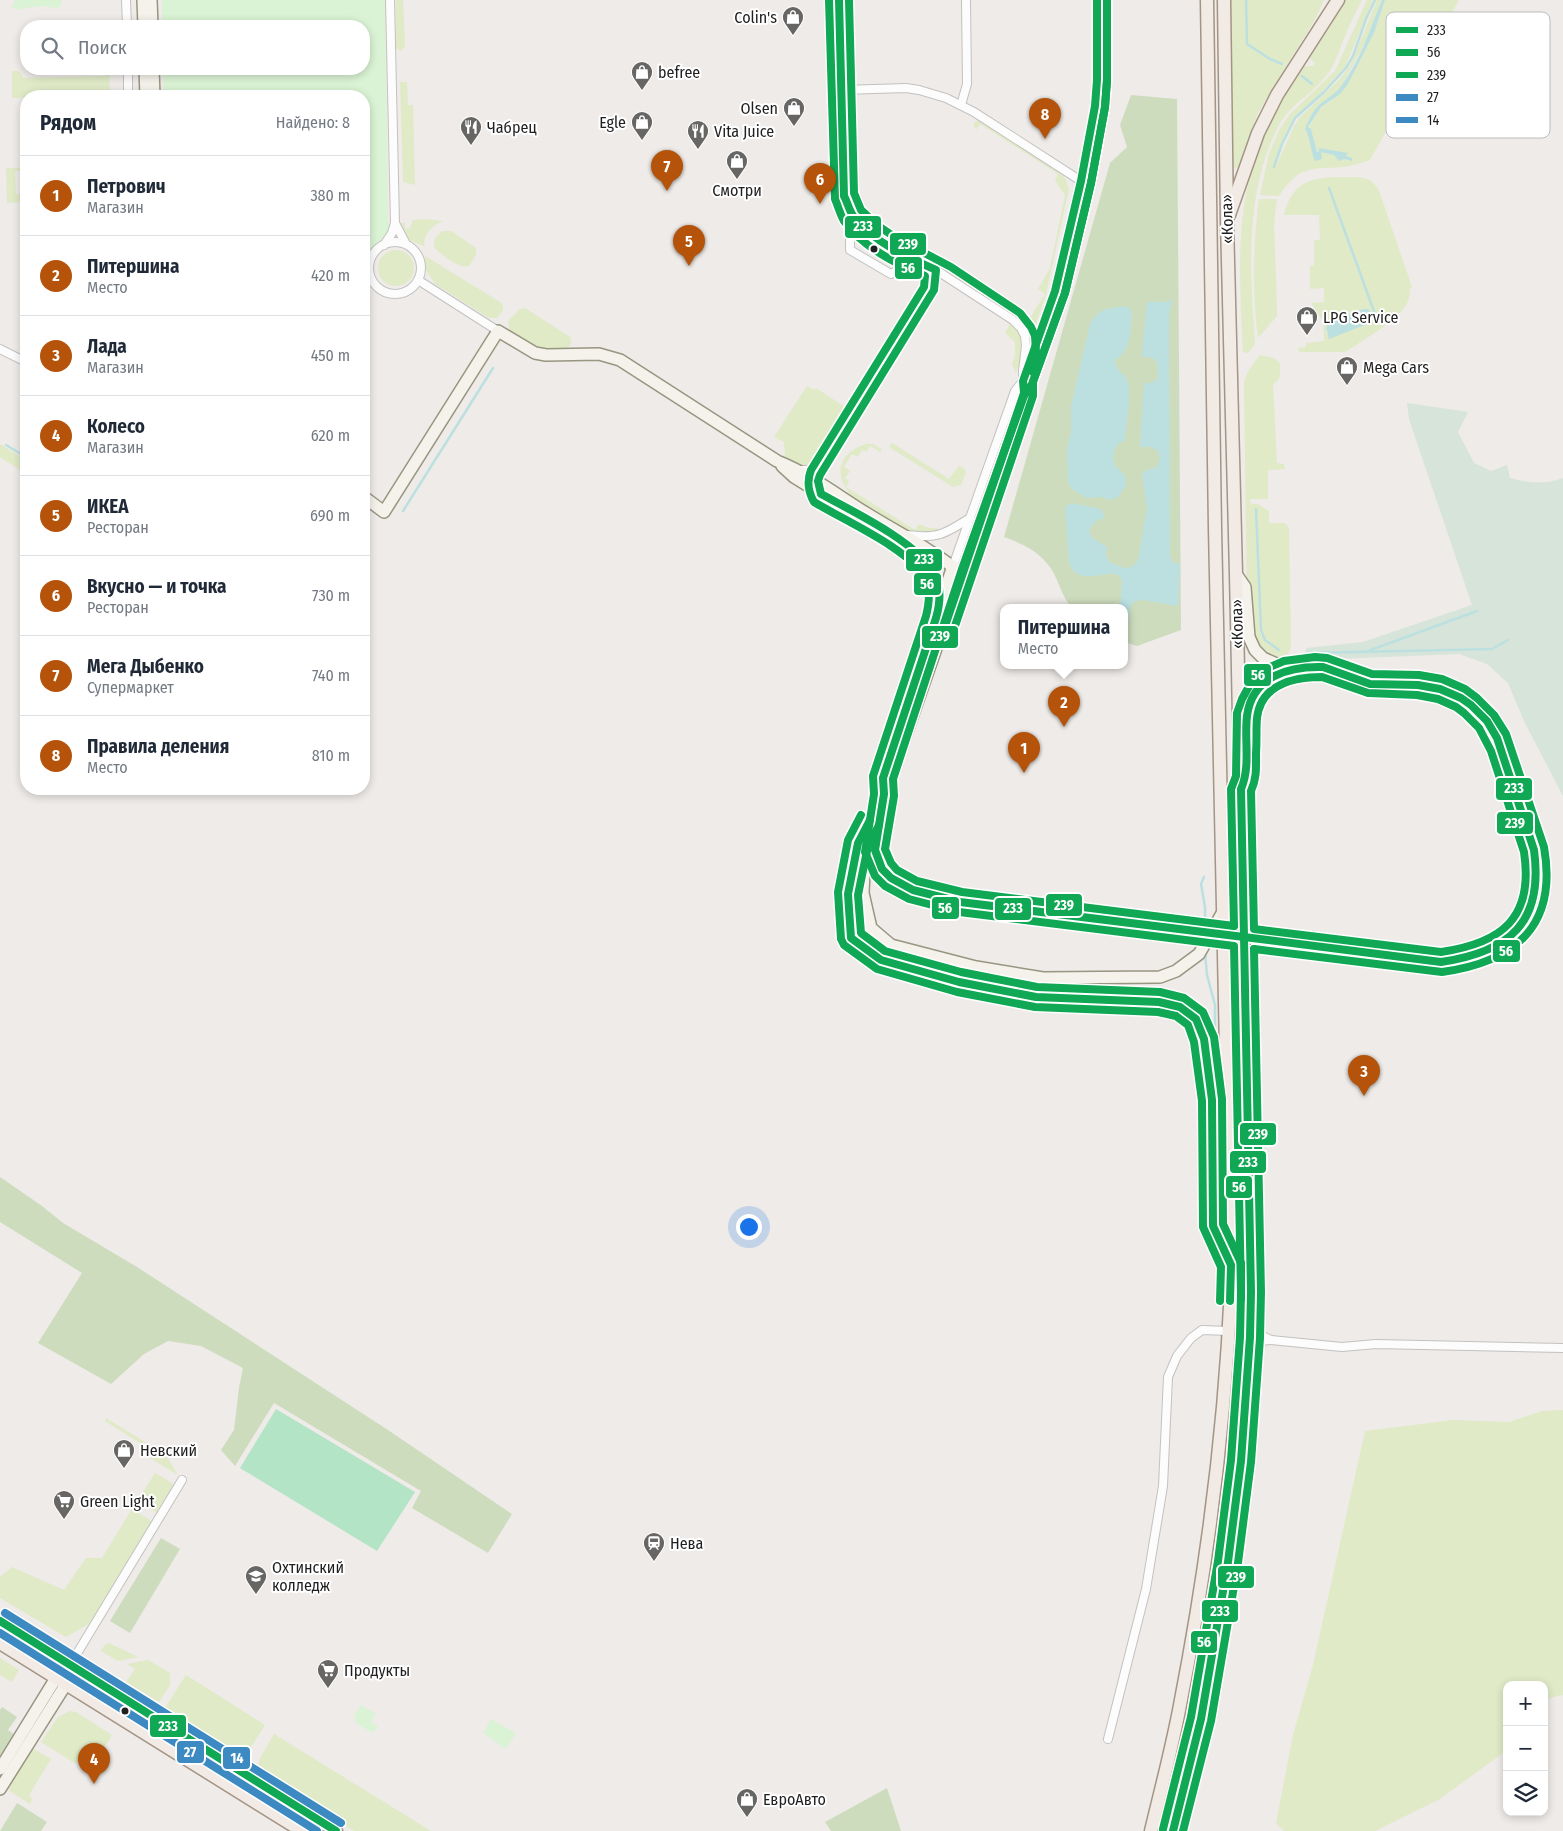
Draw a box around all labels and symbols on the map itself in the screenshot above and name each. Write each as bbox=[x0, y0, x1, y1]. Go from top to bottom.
shop icon: Colin's bbox=[781, 5, 805, 36]
place label: Colin's bbox=[734, 8, 777, 27]
legend bbox=[1386, 12, 1550, 138]
text: 233 bbox=[1427, 22, 1446, 39]
text: 56 bbox=[1427, 44, 1440, 61]
shop icon: befree bbox=[630, 60, 654, 91]
place label: befree bbox=[658, 63, 700, 82]
text: 239 bbox=[1427, 67, 1446, 84]
text: 27 bbox=[1427, 89, 1439, 106]
shop icon: Olsen bbox=[782, 96, 806, 127]
pin: 8 bbox=[1029, 98, 1061, 139]
place label: Olsen bbox=[741, 99, 778, 118]
shop icon: Egle bbox=[630, 110, 654, 141]
text: 14 bbox=[1427, 112, 1439, 129]
place label: Egle bbox=[599, 113, 626, 132]
restaurant icon: Чабрец bbox=[459, 115, 483, 146]
place label: Чабрец bbox=[487, 118, 537, 137]
restaurant icon: Vita Juice bbox=[686, 119, 710, 150]
place label: Vita Juice bbox=[714, 122, 774, 141]
shop icon: Смотри bbox=[725, 149, 749, 180]
pin: 7 bbox=[651, 150, 683, 191]
pin: 6 bbox=[804, 163, 836, 204]
place label: Смотри bbox=[712, 181, 762, 200]
street label: «Кола» bbox=[1217, 194, 1237, 244]
line badge: 233 bbox=[844, 215, 882, 239]
text: 233 bbox=[852, 218, 873, 235]
pin: 5 bbox=[673, 225, 705, 266]
line badge: 239 bbox=[889, 232, 927, 256]
text: 239 bbox=[897, 236, 918, 253]
unlabelled marker bbox=[869, 244, 879, 254]
line badge: 56 bbox=[894, 256, 923, 280]
text: 56 bbox=[901, 260, 915, 277]
shop icon: LPG Service bbox=[1295, 305, 1319, 336]
place label: LPG Service bbox=[1323, 308, 1399, 327]
shop icon: Mega Cars bbox=[1335, 355, 1359, 386]
place label: Mega Cars bbox=[1363, 358, 1429, 377]
line badge: 233 bbox=[905, 548, 943, 572]
text: 233 bbox=[913, 551, 934, 568]
line badge: 56 bbox=[913, 572, 942, 596]
text: 56 bbox=[920, 576, 934, 593]
street label: «Кола» bbox=[1227, 599, 1247, 649]
line badge: 239 bbox=[921, 625, 959, 649]
text: 239 bbox=[929, 628, 950, 645]
line badge: 56 bbox=[1243, 663, 1272, 687]
text: 56 bbox=[1251, 667, 1265, 684]
pin: 2 bbox=[1048, 686, 1080, 727]
pin: 1 bbox=[1008, 732, 1040, 773]
line badge: 233 bbox=[1495, 777, 1533, 801]
text: 233 bbox=[1503, 780, 1524, 797]
line badge: 239 bbox=[1496, 811, 1534, 835]
text: 239 bbox=[1504, 815, 1525, 832]
line badge: 239 bbox=[1045, 893, 1083, 917]
line badge: 56 bbox=[931, 896, 960, 920]
line badge: 233 bbox=[994, 897, 1032, 921]
text: 239 bbox=[1053, 897, 1074, 914]
text: 56 bbox=[938, 900, 952, 917]
text: 233 bbox=[1002, 900, 1023, 917]
line badge: 56 bbox=[1492, 939, 1521, 963]
text: 56 bbox=[1499, 943, 1513, 960]
pin: 3 bbox=[1348, 1055, 1380, 1096]
line badge: 239 bbox=[1239, 1122, 1277, 1146]
text: 239 bbox=[1247, 1126, 1268, 1143]
line badge: 233 bbox=[1229, 1150, 1267, 1174]
text: 233 bbox=[1237, 1154, 1258, 1171]
line badge: 56 bbox=[1225, 1175, 1253, 1199]
text: 56 bbox=[1232, 1179, 1246, 1196]
your location bbox=[736, 1214, 762, 1240]
shop icon: Невский bbox=[112, 1438, 136, 1469]
place label: Невский bbox=[140, 1441, 197, 1460]
supermarket icon: Green Light bbox=[52, 1489, 76, 1520]
place label: Green Light bbox=[80, 1492, 155, 1511]
station icon: Нева bbox=[642, 1531, 666, 1562]
place label: Нева bbox=[670, 1534, 703, 1553]
place label: Охтинский колледж bbox=[272, 1558, 344, 1595]
school or university icon: Охтинский колледж bbox=[244, 1564, 268, 1595]
line badge: 239 bbox=[1217, 1565, 1255, 1589]
text: 239 bbox=[1225, 1569, 1246, 1586]
line badge: 233 bbox=[1201, 1599, 1239, 1623]
text: 233 bbox=[1209, 1603, 1230, 1620]
line badge: 56 bbox=[1190, 1630, 1218, 1654]
text: 56 bbox=[1197, 1634, 1211, 1651]
supermarket icon: Продукты bbox=[316, 1658, 340, 1689]
place label: Продукты bbox=[344, 1661, 410, 1680]
unlabelled marker bbox=[120, 1706, 130, 1716]
line badge: 233 bbox=[149, 1714, 187, 1738]
text: 233 bbox=[157, 1718, 178, 1735]
line badge: 27 bbox=[176, 1740, 205, 1764]
pin: 4 bbox=[78, 1743, 110, 1784]
text: 27 bbox=[183, 1744, 196, 1761]
line badge: 14 bbox=[222, 1746, 251, 1770]
text: 14 bbox=[230, 1750, 244, 1767]
shop icon: ЕвроАвто bbox=[735, 1787, 759, 1818]
place label: ЕвроАвто bbox=[763, 1790, 826, 1809]

